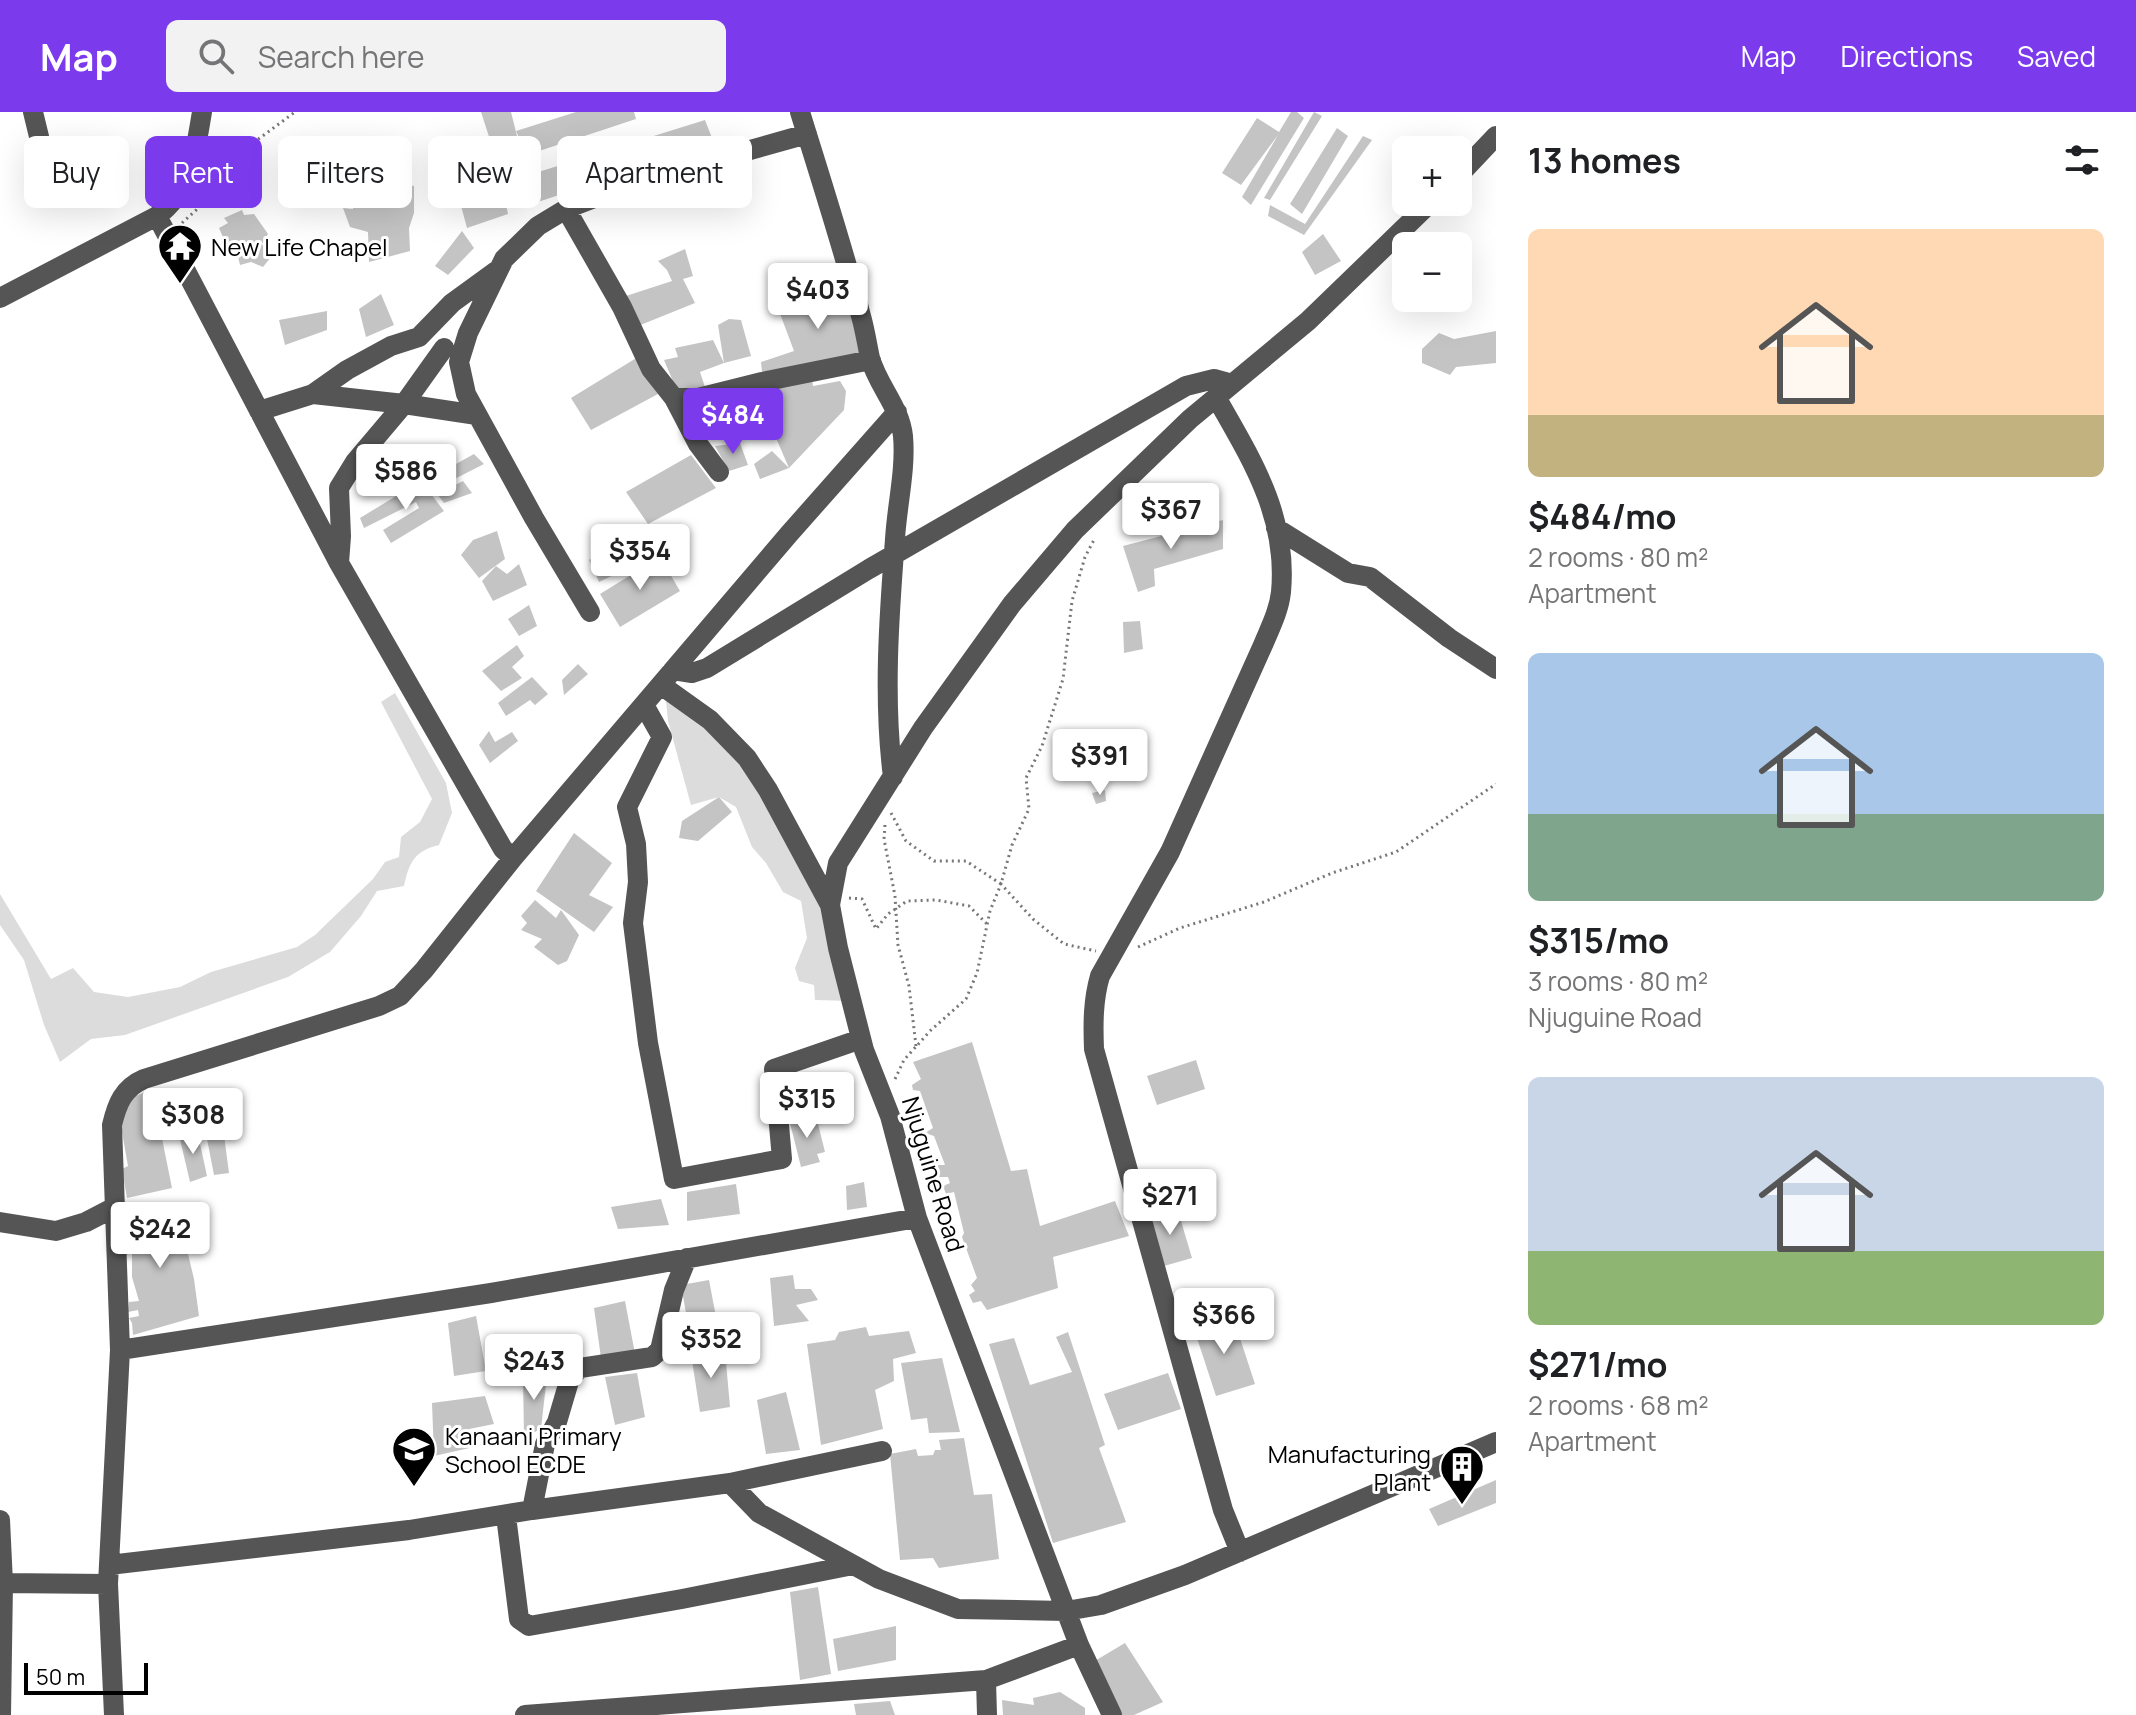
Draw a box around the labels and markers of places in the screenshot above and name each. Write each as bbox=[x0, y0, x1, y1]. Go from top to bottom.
temple icon: New Life Chapel bbox=[156, 222, 204, 285]
place label: New Life Chapel bbox=[211, 230, 388, 263]
pin: $403 bbox=[771, 263, 865, 331]
pin: $484 bbox=[686, 388, 780, 456]
pin: $586 bbox=[359, 444, 453, 512]
pin: $367 bbox=[1124, 483, 1218, 551]
pin: $354 bbox=[593, 524, 687, 592]
pin: $391 bbox=[1053, 729, 1147, 797]
pin: $315 bbox=[760, 1072, 854, 1140]
pin: $308 bbox=[146, 1088, 240, 1156]
pin: $271 bbox=[1123, 1169, 1217, 1237]
pin: $242 bbox=[113, 1202, 207, 1270]
pin: $366 bbox=[1177, 1288, 1271, 1356]
pin: $352 bbox=[664, 1312, 758, 1380]
pin: $243 bbox=[487, 1334, 581, 1402]
place label: Kanaani Primary School ECDE bbox=[445, 1419, 622, 1480]
school or university icon: Kanaani Primary School ECDE bbox=[390, 1425, 438, 1488]
place label: Manufacturing Plant bbox=[1268, 1437, 1431, 1498]
building icon: Manufacturing Plant bbox=[1438, 1443, 1486, 1506]

